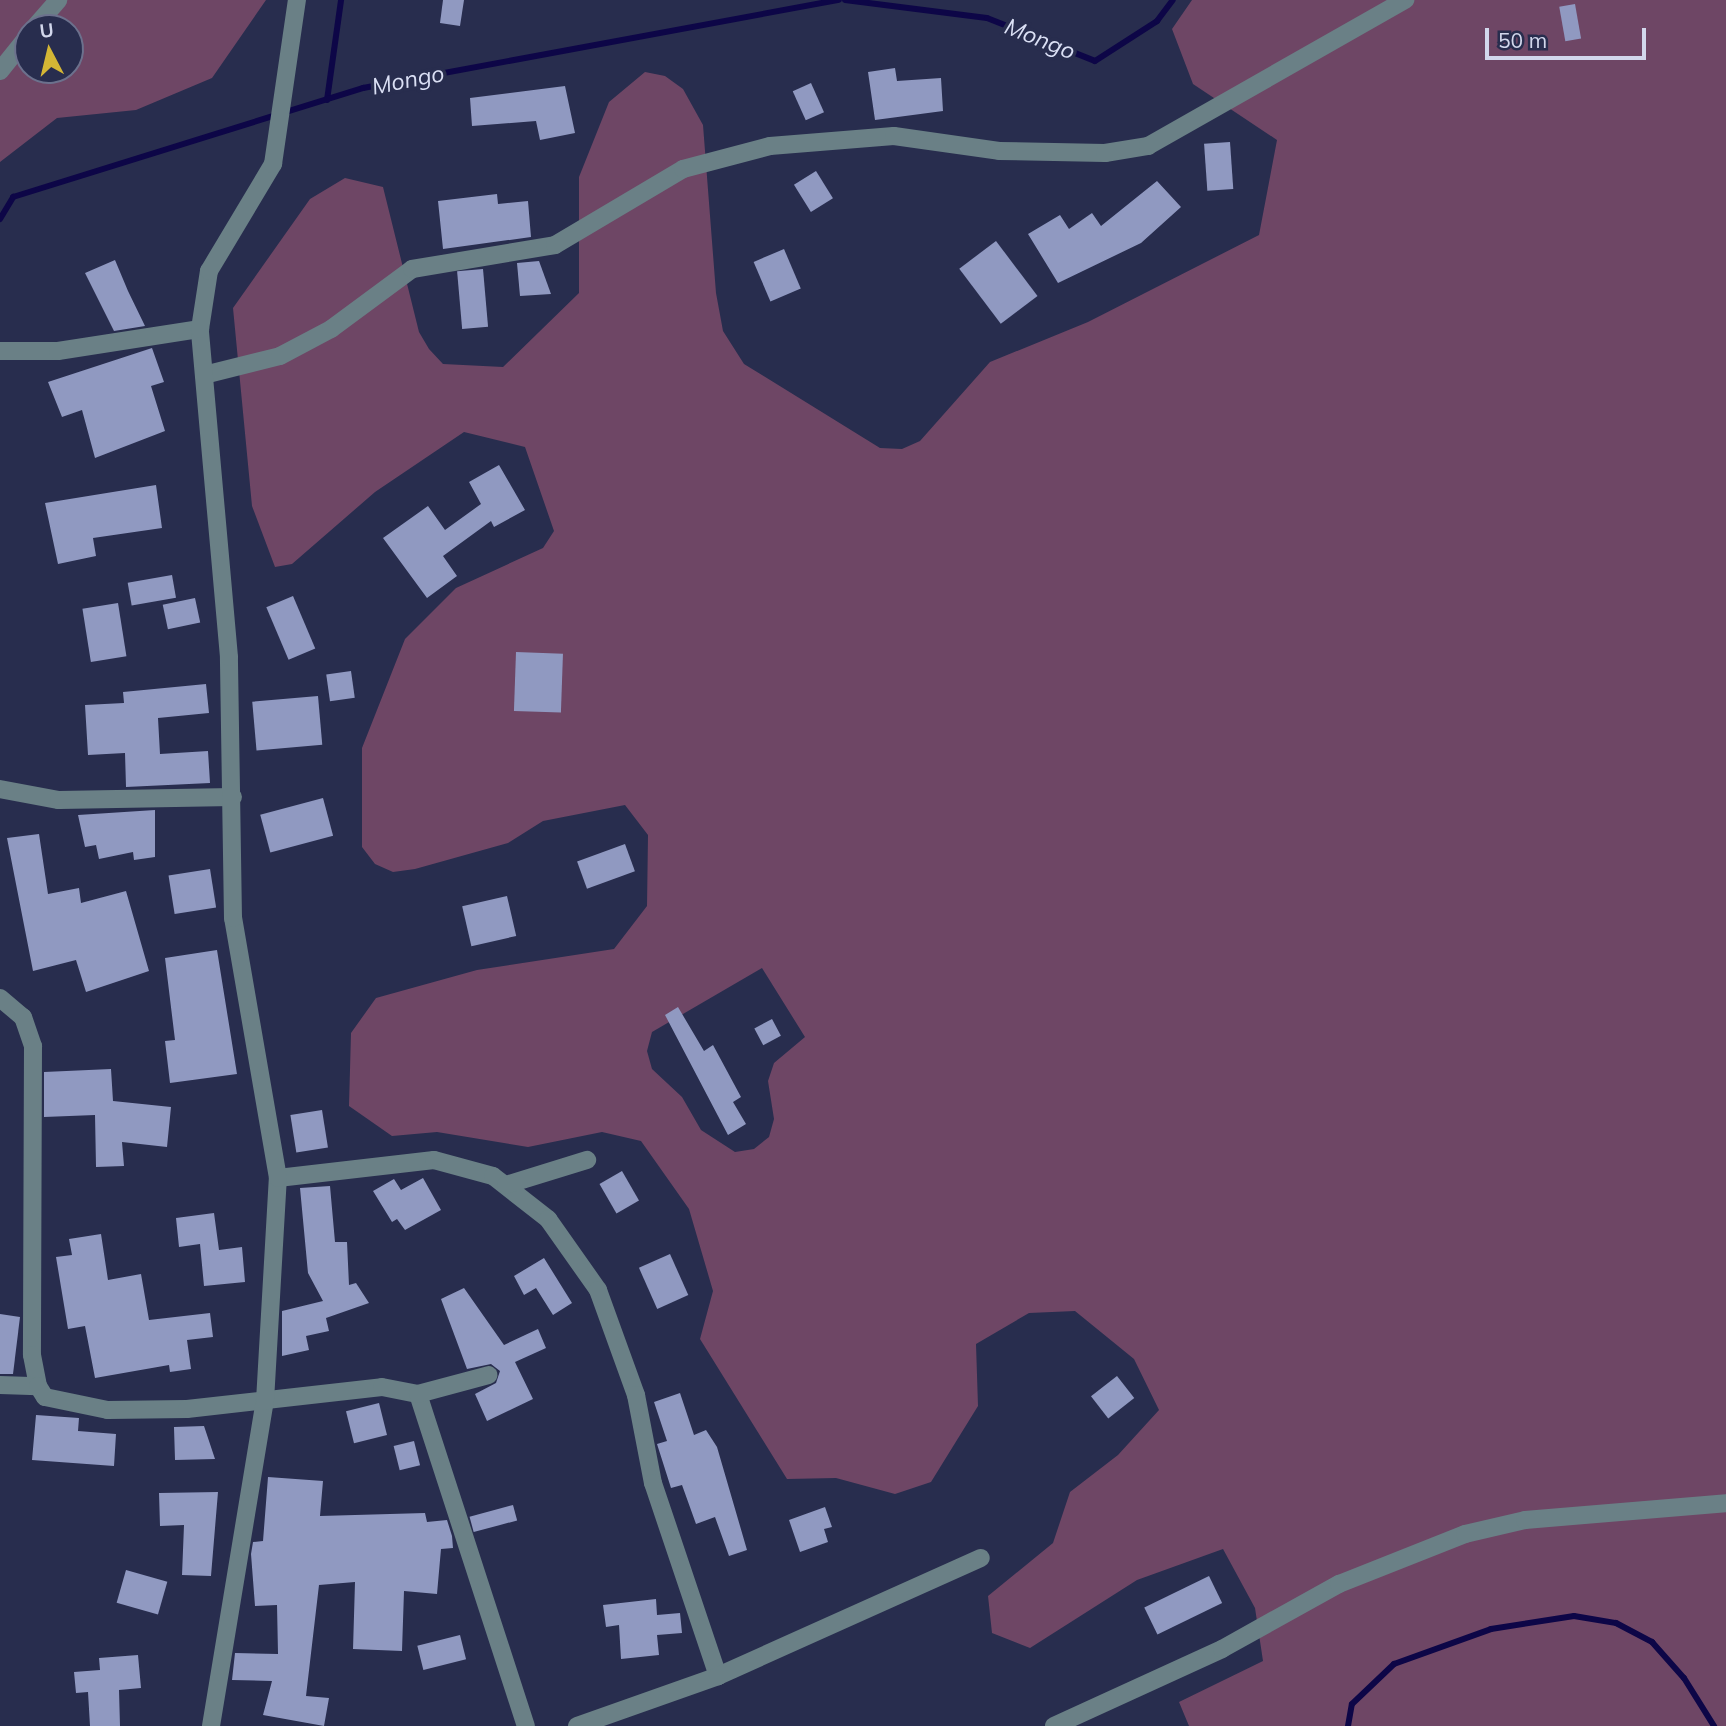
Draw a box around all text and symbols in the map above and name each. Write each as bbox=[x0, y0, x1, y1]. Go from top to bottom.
water label: Mongo bbox=[1001, 12, 1079, 66]
north arrow bbox=[14, 14, 84, 84]
scale bar bbox=[1488, 14, 1649, 58]
text: U bbox=[38, 17, 55, 43]
text: 50 m bbox=[1498, 27, 1547, 53]
water label: Mongo bbox=[369, 59, 447, 101]

